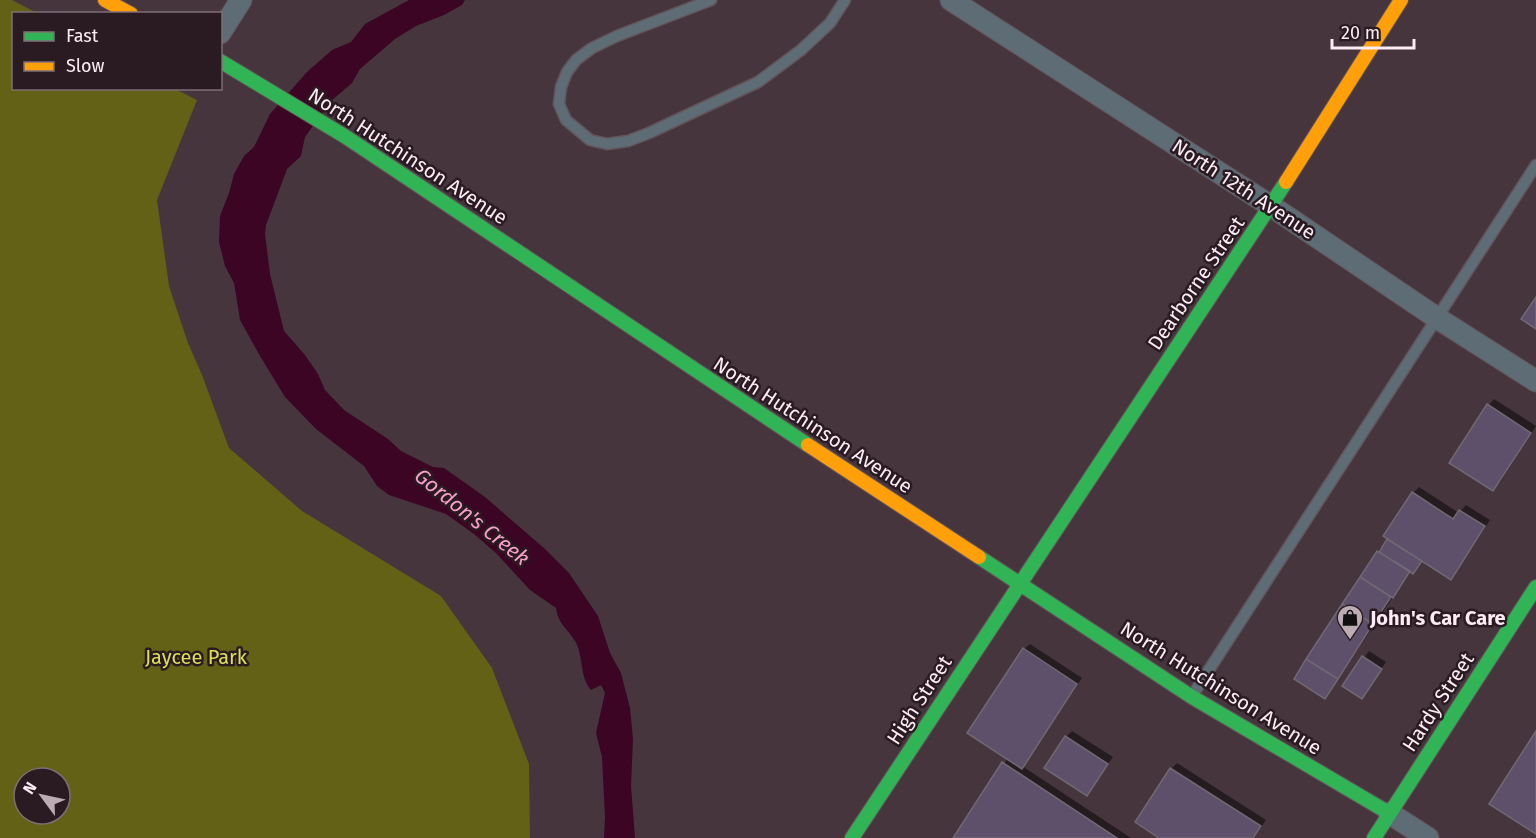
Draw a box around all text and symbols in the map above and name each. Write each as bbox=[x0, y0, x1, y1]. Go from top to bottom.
legend bbox=[12, 12, 222, 90]
scale bar bbox=[1332, 12, 1414, 50]
text: 20 m bbox=[1341, 22, 1380, 44]
text: Fast bbox=[66, 25, 99, 47]
text: Slow bbox=[66, 55, 105, 77]
street label: North Hutchinson Avenue bbox=[304, 83, 512, 229]
street label: North 12th Avenue bbox=[1168, 134, 1320, 244]
street label: Dearborne Street bbox=[1143, 211, 1250, 354]
street label: North Hutchinson Avenue bbox=[709, 352, 917, 498]
water label: Gordon's Creek bbox=[409, 463, 535, 571]
shop icon: John's Car Care bbox=[1335, 603, 1365, 641]
place label: John's Car Care bbox=[1369, 606, 1506, 630]
street label: North Hutchinson Avenue bbox=[1116, 616, 1326, 760]
park label: Jaycee Park bbox=[145, 645, 248, 669]
street label: Hardy Street bbox=[1397, 647, 1479, 756]
street label: High Street bbox=[881, 650, 957, 749]
north arrow bbox=[12, 766, 72, 826]
text: N bbox=[19, 778, 41, 798]

